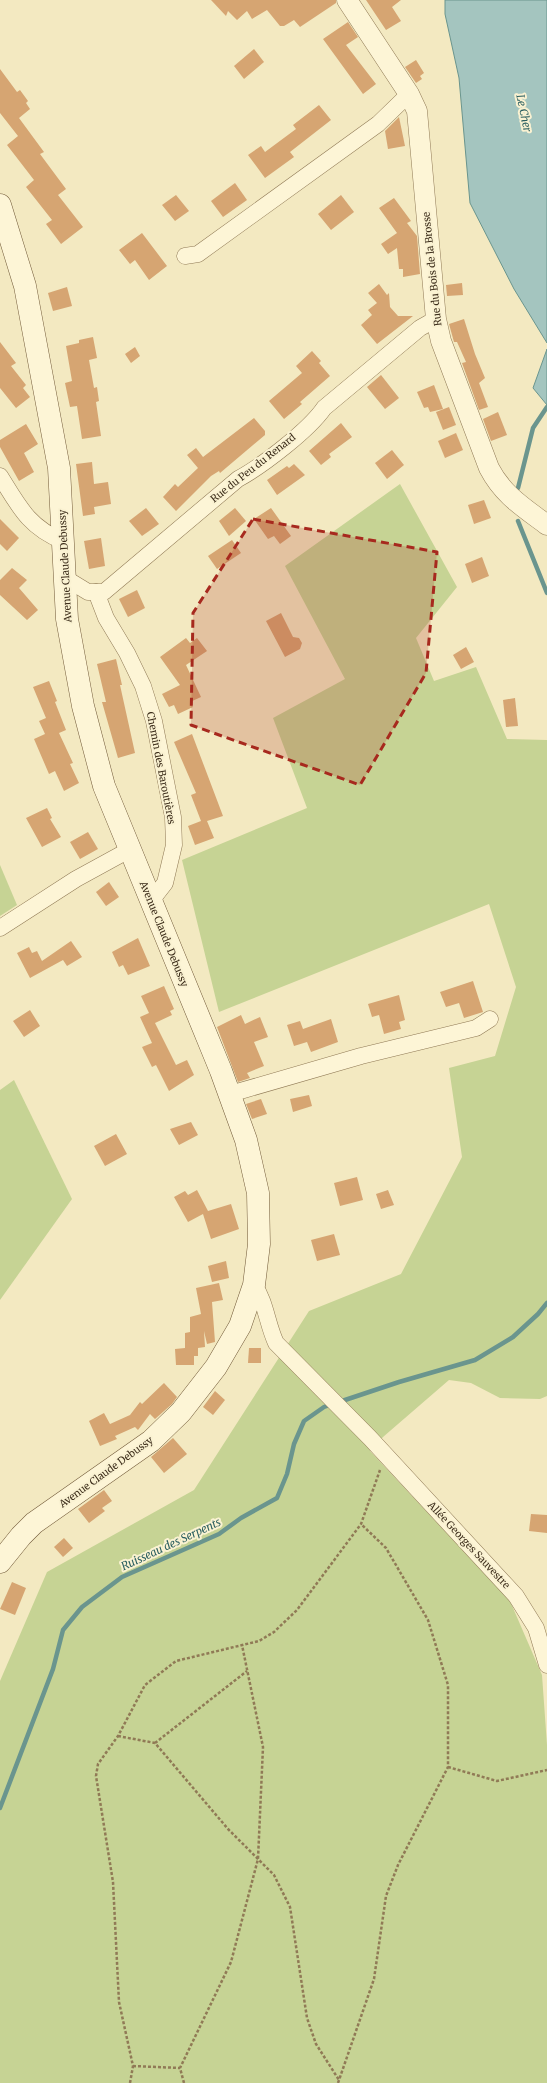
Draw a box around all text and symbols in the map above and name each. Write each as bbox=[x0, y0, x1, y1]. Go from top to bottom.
water label: Le Cher bbox=[513, 93, 535, 134]
street label: Rue du Bois de la Brosse bbox=[420, 211, 444, 327]
street label: Rue du Peu du Renard bbox=[208, 431, 298, 505]
street label: Avenue Claude Debussy bbox=[56, 509, 74, 624]
street label: Chemin des Baroutières bbox=[144, 711, 178, 826]
street label: Avenue Claude Debussy bbox=[136, 878, 191, 989]
street label: Avenue Claude Debussy bbox=[56, 1433, 156, 1511]
street label: Allée Georges Sauvestre bbox=[424, 1498, 513, 1591]
water label: Ruisseau des Serpents bbox=[119, 1515, 223, 1573]

